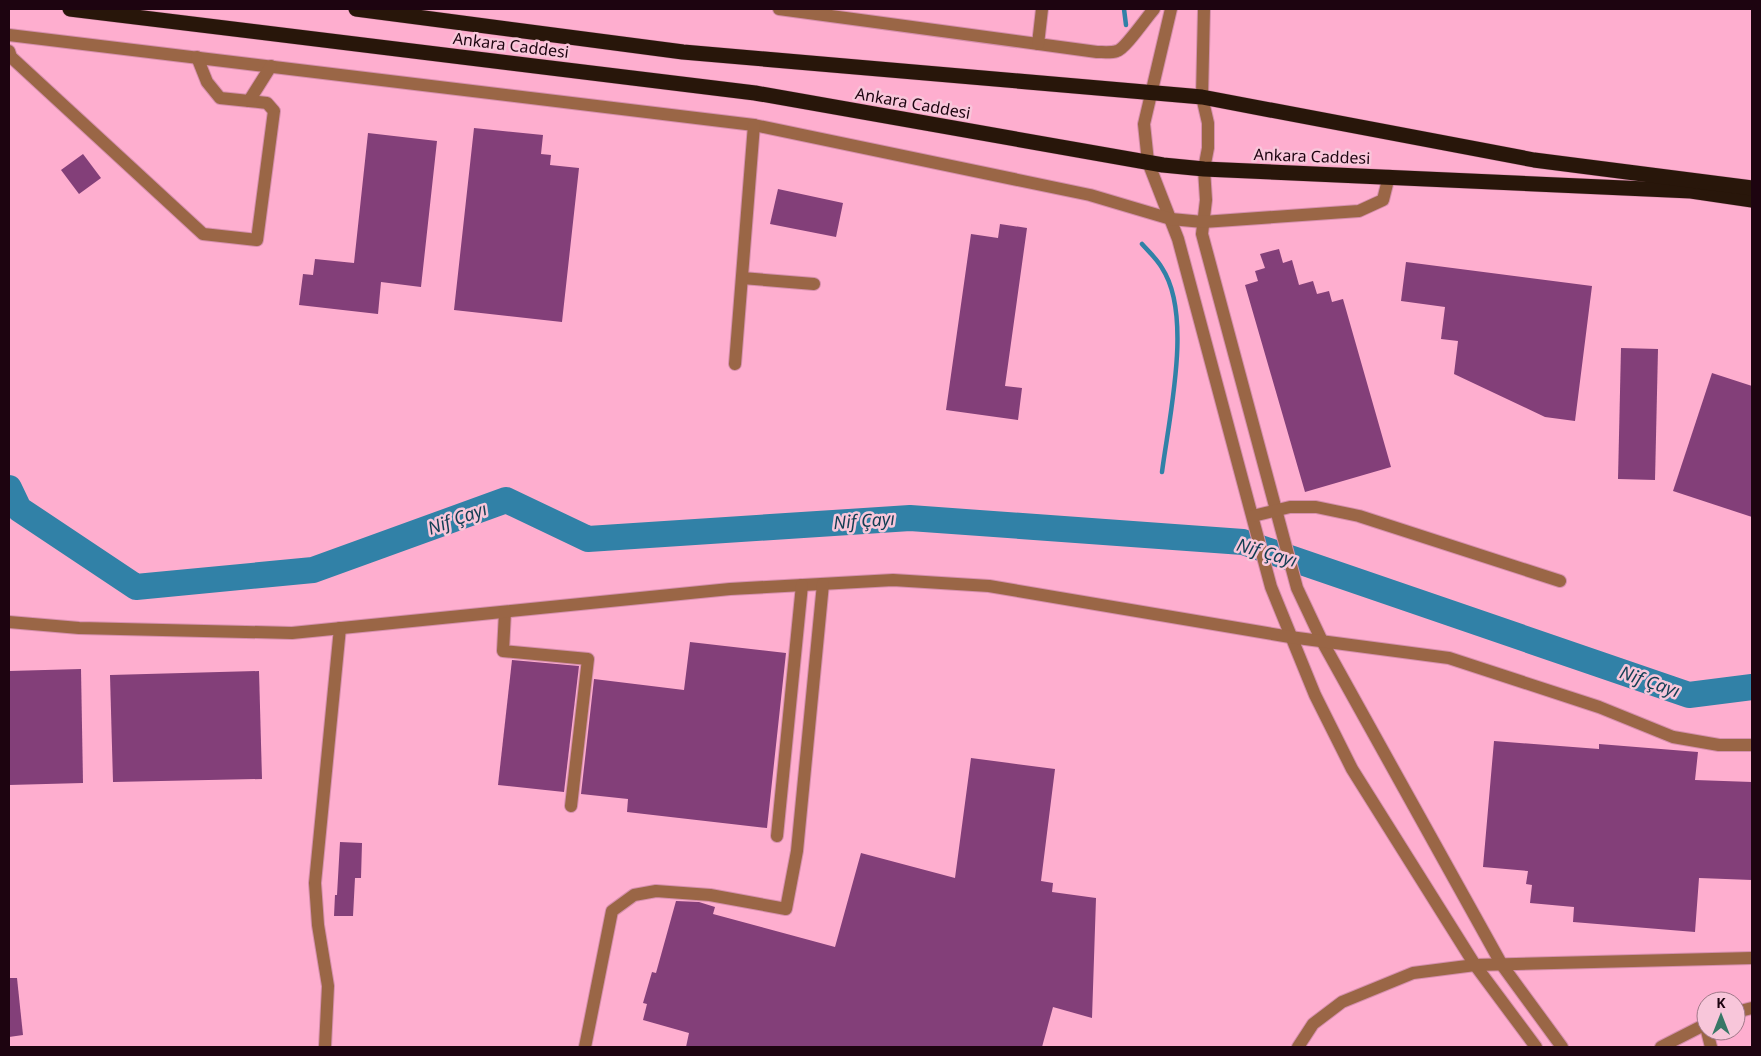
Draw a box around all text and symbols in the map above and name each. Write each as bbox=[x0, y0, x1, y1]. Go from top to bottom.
street label: Ankara Caddesi bbox=[452, 27, 570, 63]
street label: Ankara Caddesi bbox=[854, 82, 972, 124]
street label: Ankara Caddesi bbox=[1253, 143, 1371, 169]
water label: Nif Çayı bbox=[424, 496, 490, 540]
water label: Nif Çayı bbox=[832, 506, 896, 534]
water label: Nif Çayı bbox=[1234, 532, 1300, 572]
water label: Nif Çayı bbox=[1617, 660, 1683, 702]
north arrow bbox=[1696, 991, 1746, 1041]
text: K bbox=[1716, 993, 1726, 1012]

